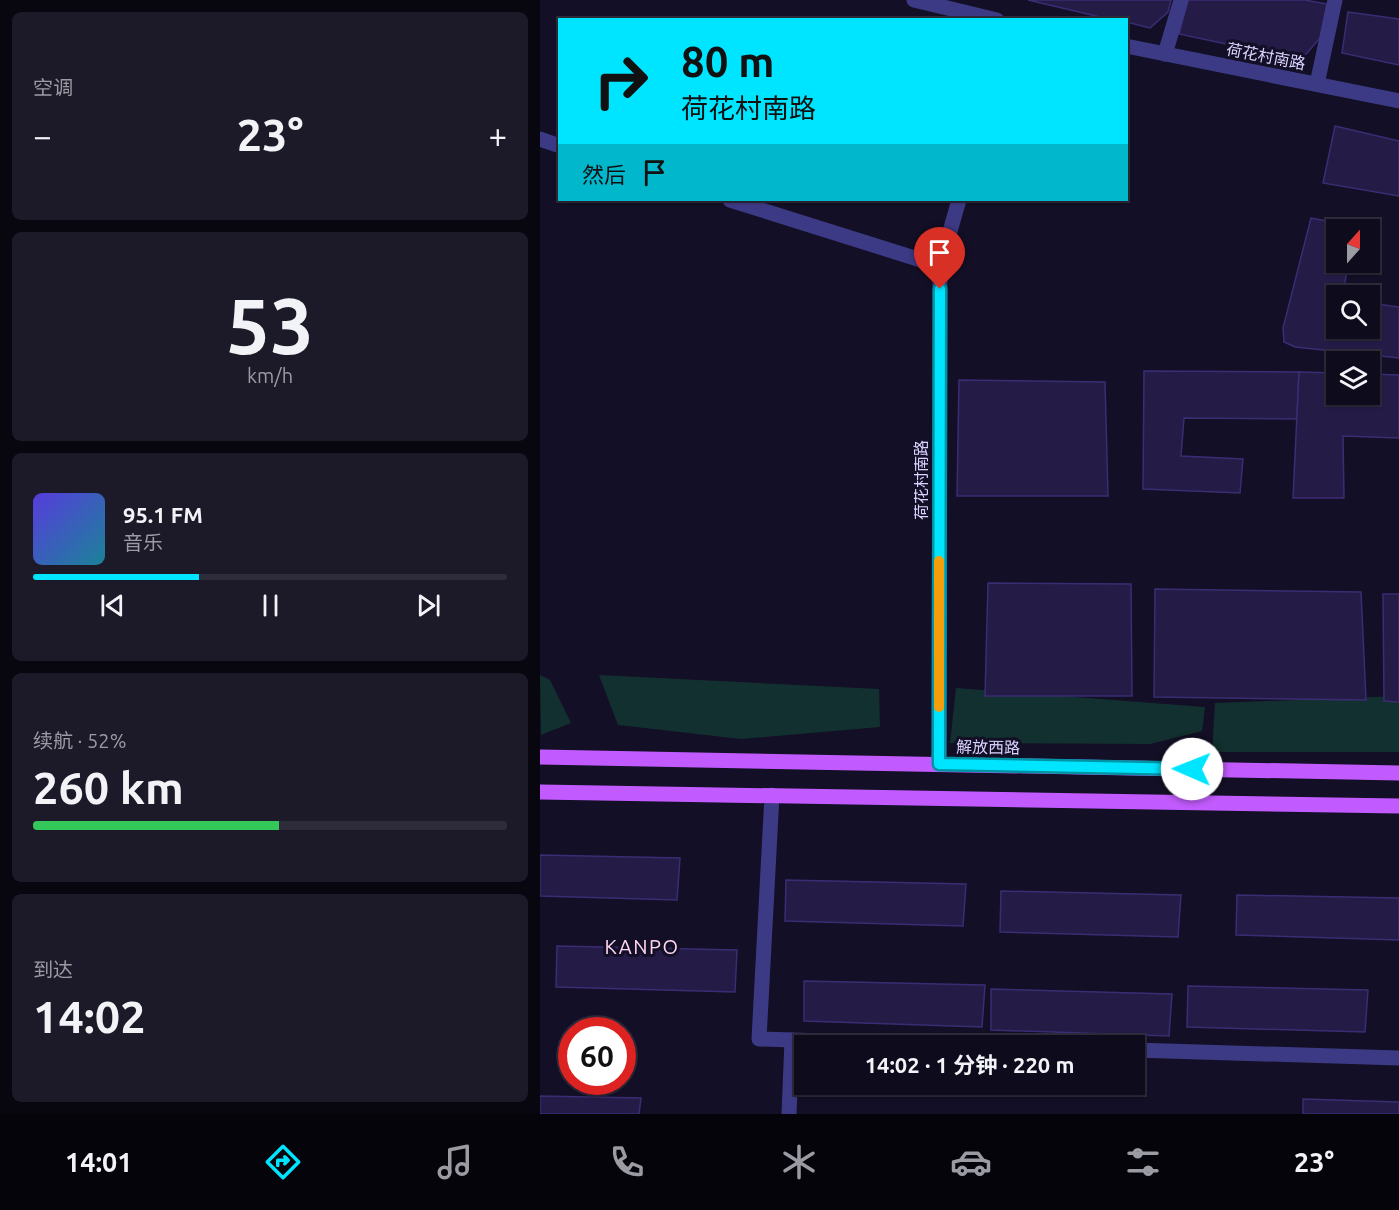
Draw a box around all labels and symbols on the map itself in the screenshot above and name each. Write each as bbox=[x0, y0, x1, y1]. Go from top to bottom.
street label: 荷花村南路 bbox=[1225, 40, 1307, 72]
north arrow bbox=[1326, 219, 1380, 273]
pin bbox=[914, 227, 965, 289]
street label: 荷花村南路 bbox=[912, 440, 930, 520]
street label: 解放西路 bbox=[956, 737, 1020, 757]
position arrow bbox=[1160, 737, 1224, 801]
district label: KANPO bbox=[604, 935, 680, 958]
speed limit sign: 60 bbox=[558, 1017, 636, 1095]

